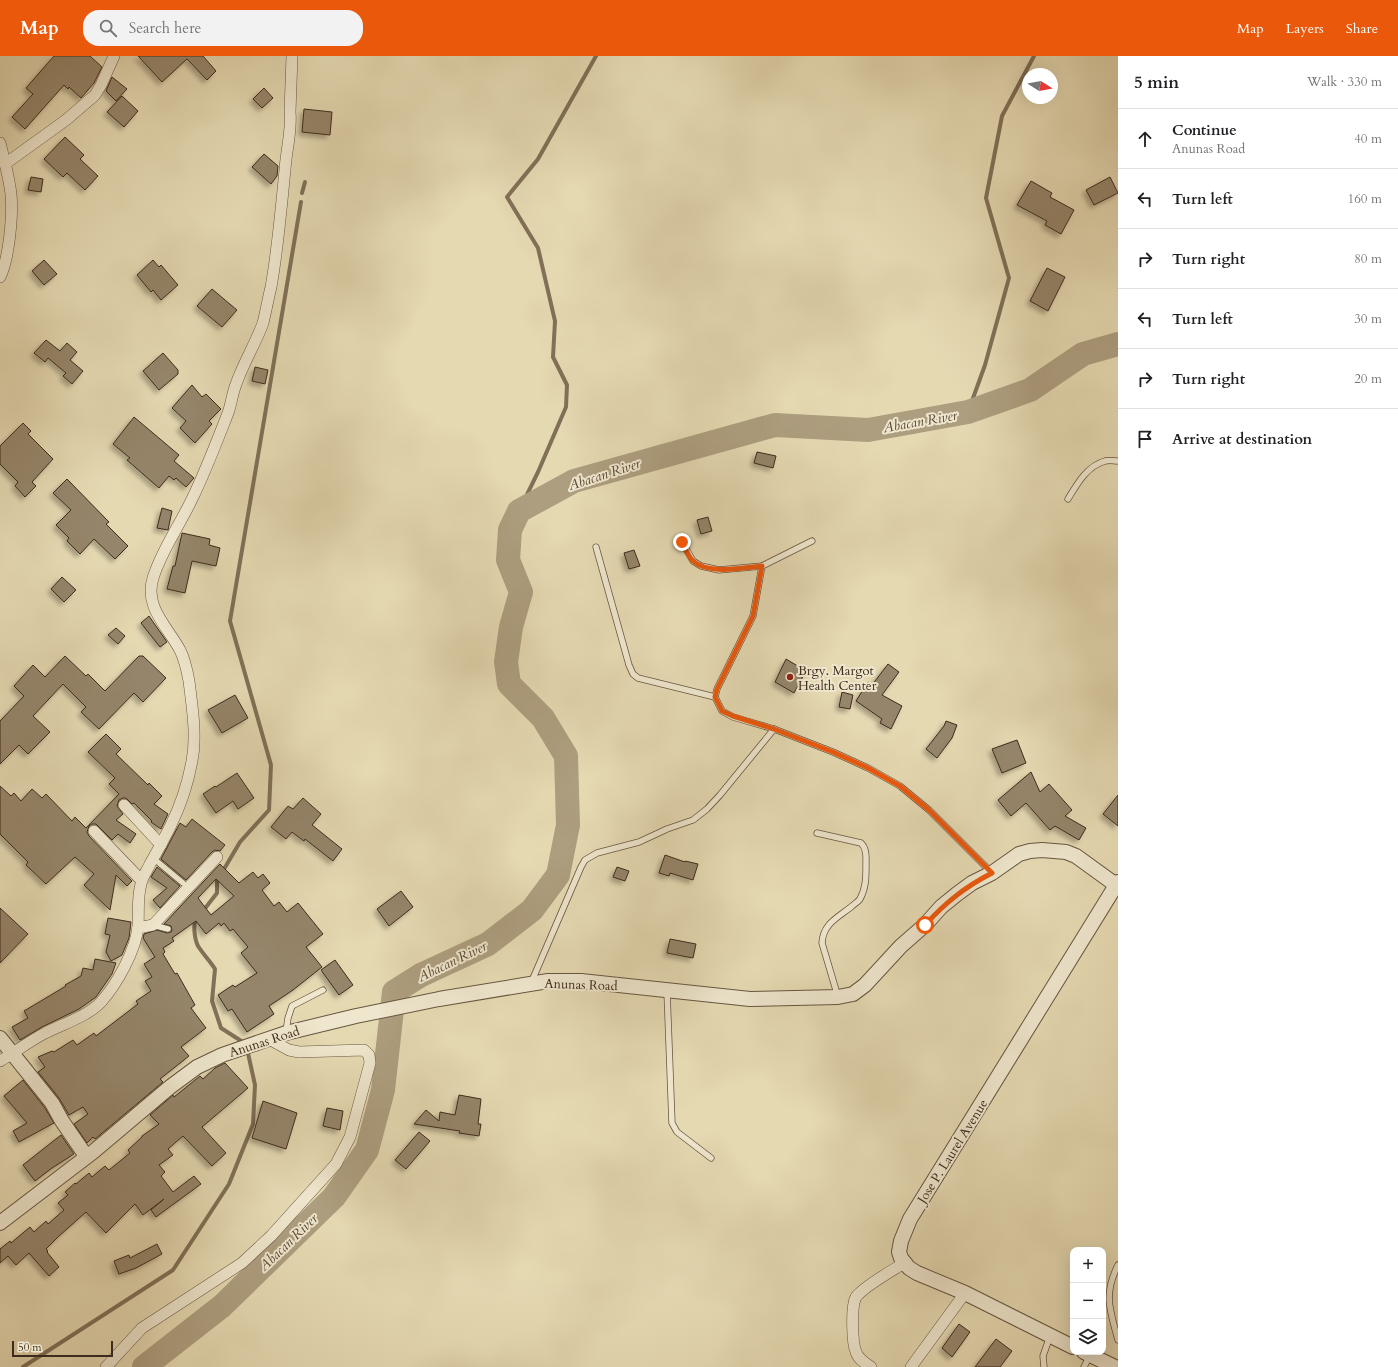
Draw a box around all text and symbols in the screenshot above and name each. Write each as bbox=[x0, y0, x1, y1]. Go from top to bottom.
search box bbox=[83, 10, 363, 46]
text: Map bbox=[20, 15, 59, 41]
icon: search bbox=[97, 17, 119, 39]
text: Search here bbox=[129, 18, 201, 38]
text: Map bbox=[1237, 19, 1264, 38]
text: Layers bbox=[1286, 19, 1324, 38]
text: Share bbox=[1346, 19, 1378, 38]
north arrow bbox=[1022, 68, 1058, 104]
text: 5 min bbox=[1134, 71, 1179, 94]
text: Walk · 330 m bbox=[1307, 73, 1382, 91]
text: Continue bbox=[1172, 120, 1237, 140]
icon: ahead bbox=[1134, 128, 1156, 150]
text: 40 m bbox=[1354, 130, 1382, 148]
text: Anunas Road bbox=[1172, 140, 1245, 158]
icon: left bbox=[1134, 188, 1156, 210]
text: Turn left bbox=[1172, 189, 1233, 209]
text: 160 m bbox=[1348, 190, 1382, 208]
icon: right bbox=[1134, 248, 1156, 270]
text: Turn right bbox=[1172, 249, 1245, 269]
text: 80 m bbox=[1354, 250, 1382, 268]
icon: left bbox=[1134, 308, 1156, 330]
text: Turn left bbox=[1172, 309, 1233, 329]
text: 30 m bbox=[1354, 310, 1382, 328]
icon: right bbox=[1134, 368, 1156, 390]
text: Turn right bbox=[1172, 369, 1245, 389]
text: 20 m bbox=[1354, 370, 1382, 388]
water label: Abacan River bbox=[881, 406, 959, 438]
icon: arrive bbox=[1134, 428, 1156, 450]
text: Arrive at destination bbox=[1172, 429, 1312, 449]
water label: Abacan River bbox=[565, 454, 643, 495]
route end bbox=[673, 533, 691, 551]
place label: Brgy. Margot Health Center bbox=[798, 662, 877, 695]
marker: Brgy. Margot Health Center bbox=[785, 672, 795, 682]
route start bbox=[916, 916, 934, 934]
water label: Abacan River bbox=[413, 936, 490, 987]
street label: Anunas Road bbox=[544, 975, 618, 995]
street label: Anunas Road bbox=[227, 1022, 302, 1062]
street label: Jose P. Laurel Avenue bbox=[912, 1096, 992, 1209]
water label: Abacan River bbox=[254, 1209, 322, 1276]
map controls bbox=[1070, 1247, 1106, 1355]
button: + bbox=[1070, 1247, 1106, 1283]
button: − bbox=[1070, 1283, 1106, 1319]
button: layers bbox=[1070, 1319, 1106, 1355]
scale bar bbox=[12, 1339, 113, 1358]
text: 50 m bbox=[18, 1340, 42, 1355]

